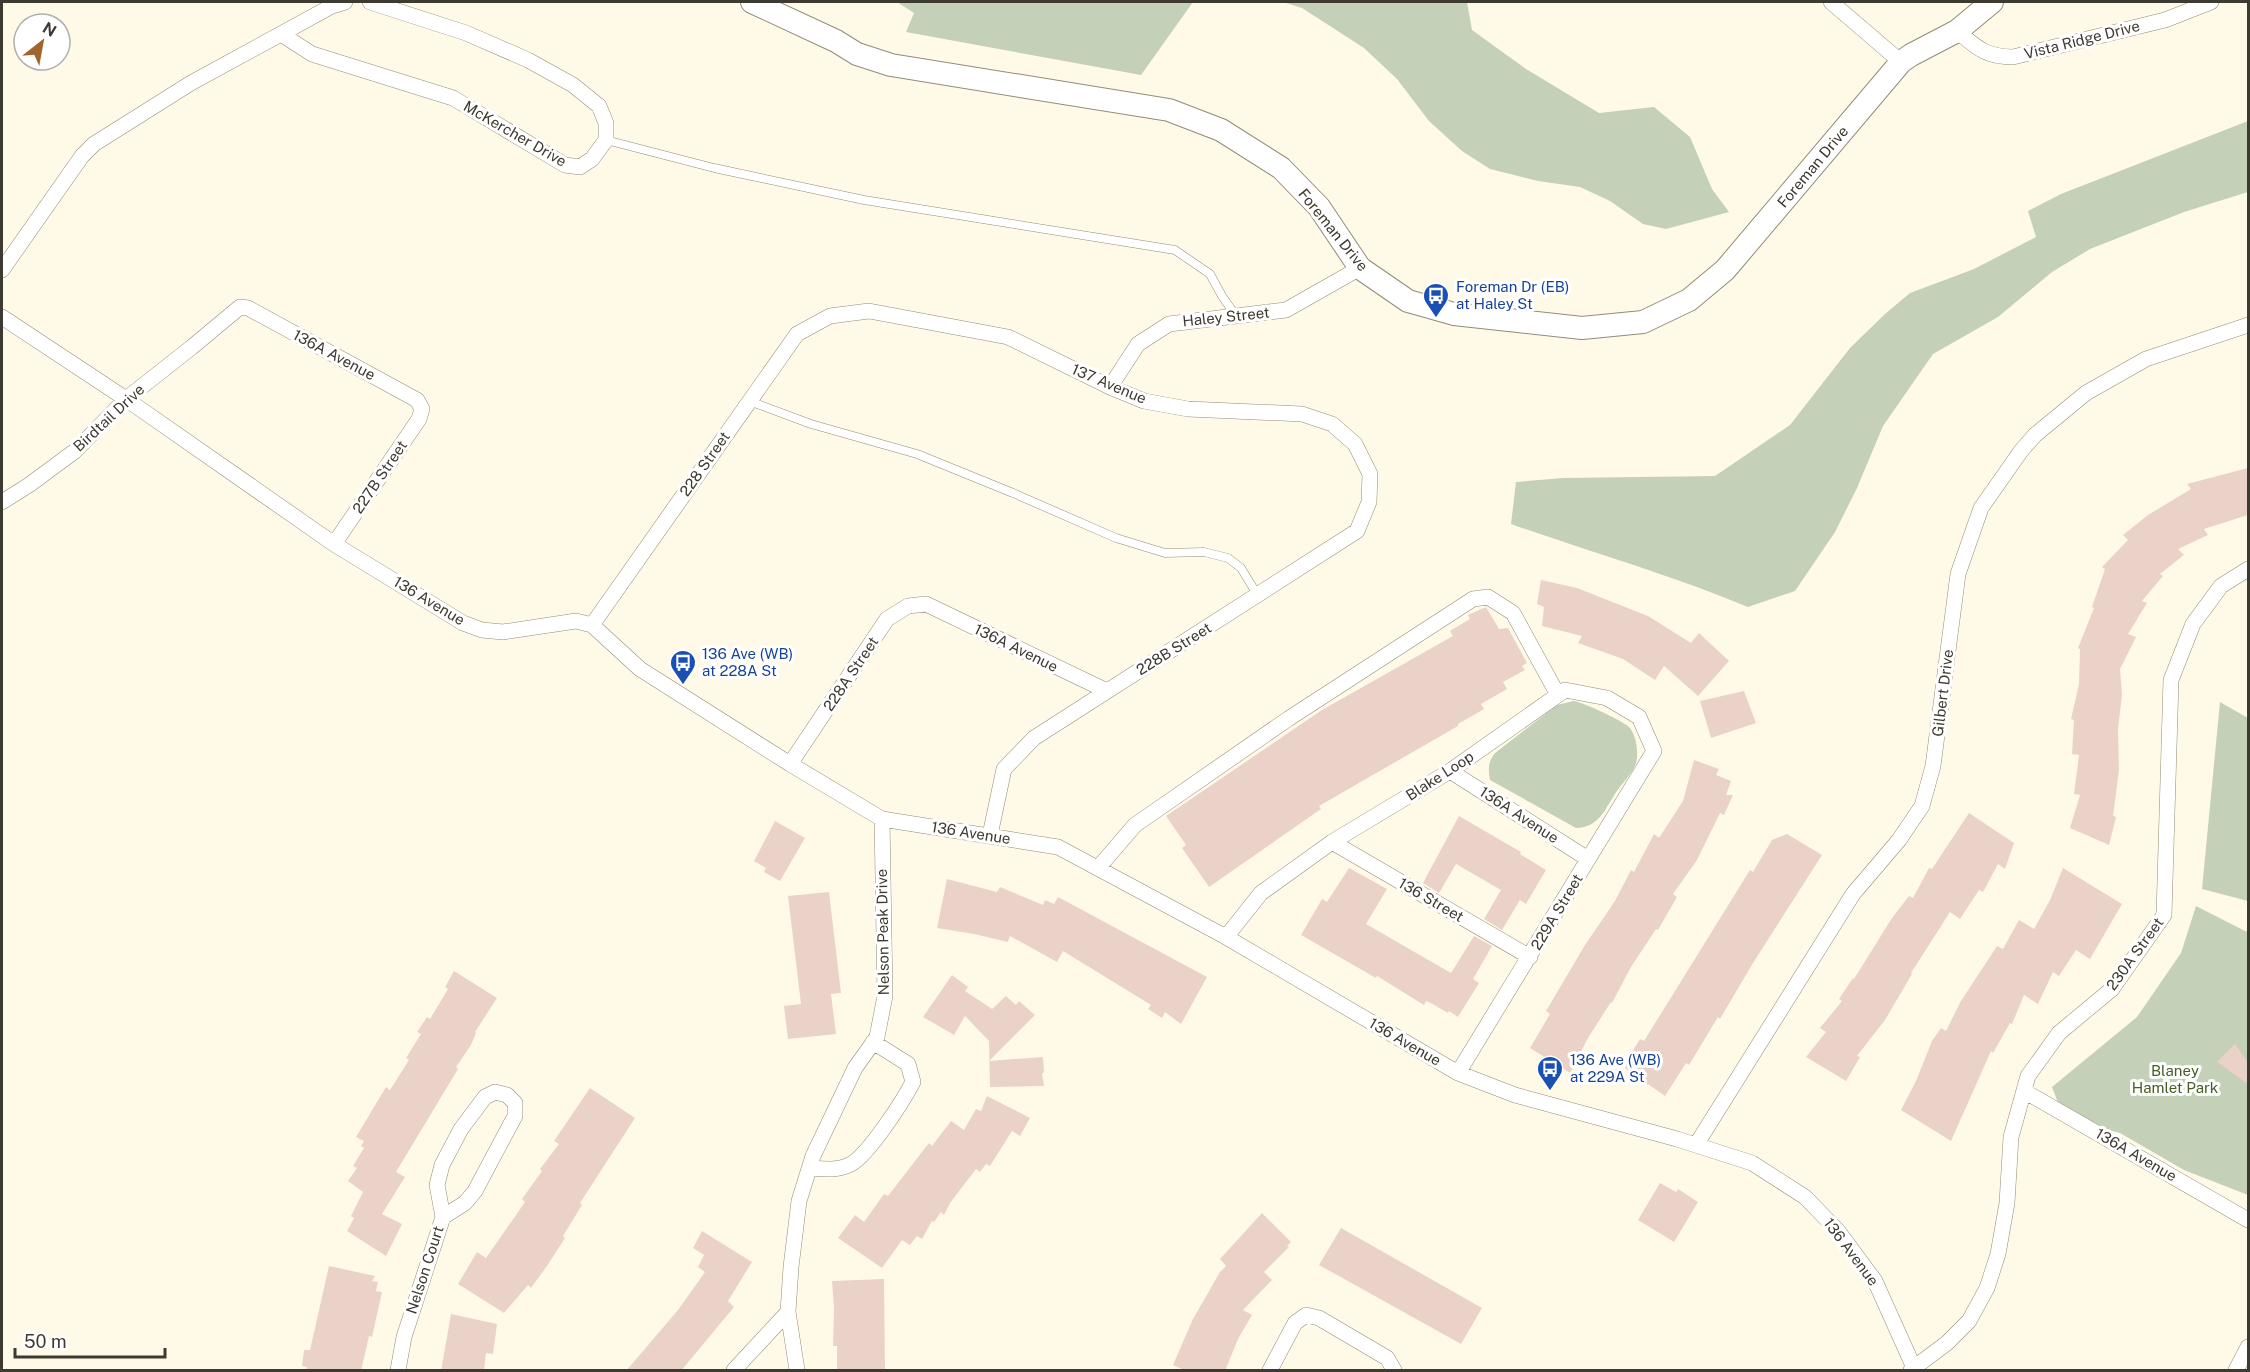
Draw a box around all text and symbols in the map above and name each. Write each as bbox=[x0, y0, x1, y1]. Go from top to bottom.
north arrow bbox=[12, 12, 72, 72]
street label: Vista Ridge Drive bbox=[2022, 17, 2142, 62]
text: N bbox=[39, 18, 60, 41]
street label: McKercher Drive bbox=[461, 97, 570, 170]
street label: Foreman Drive bbox=[1774, 123, 1852, 211]
street label: Foreman Drive bbox=[1295, 185, 1372, 274]
place label: Foreman Dr (EB) at Haley St bbox=[1456, 278, 1569, 312]
bus stop icon: Foreman Dr (EB) at Haley St bbox=[1421, 281, 1451, 319]
street label: Haley Street bbox=[1181, 303, 1271, 330]
street label: 136A Avenue bbox=[290, 326, 378, 383]
street label: 137 Avenue bbox=[1069, 360, 1149, 407]
street label: Birdtail Drive bbox=[70, 381, 148, 455]
street label: 228 Street bbox=[676, 428, 733, 499]
street label: 227B Street bbox=[349, 437, 410, 516]
street label: 136 Avenue bbox=[391, 573, 468, 628]
street label: 228B Street bbox=[1133, 619, 1214, 678]
street label: 136A Avenue bbox=[972, 620, 1061, 675]
street label: 228A Street bbox=[820, 633, 882, 714]
place label: 136 Ave (WB) at 228A St bbox=[702, 645, 793, 679]
bus stop icon: 136 Ave (WB) at 228A St bbox=[668, 648, 698, 686]
street label: Gilbert Drive bbox=[1929, 648, 1956, 738]
street label: Blake Loop bbox=[1403, 747, 1477, 804]
street label: 136A Avenue bbox=[1477, 783, 1562, 846]
street label: 136 Avenue bbox=[930, 818, 1012, 847]
street label: Nelson Peak Drive bbox=[873, 869, 892, 995]
street label: 229A Street bbox=[1527, 871, 1586, 953]
street label: 136 Street bbox=[1396, 874, 1467, 925]
street label: 230A Street bbox=[2103, 914, 2167, 993]
street label: 136 Avenue bbox=[1366, 1014, 1444, 1069]
place label: 136 Ave (WB) at 229A St bbox=[1570, 1051, 1661, 1085]
bus stop icon: 136 Ave (WB) at 229A St bbox=[1535, 1054, 1565, 1092]
park label: Blaney Hamlet Park bbox=[2132, 1062, 2218, 1096]
street label: 136A Avenue bbox=[2093, 1125, 2180, 1185]
street label: 136 Avenue bbox=[1821, 1215, 1882, 1289]
street label: Nelson Court bbox=[402, 1224, 447, 1316]
scale bar bbox=[15, 1321, 165, 1359]
text: 50 m bbox=[24, 1331, 67, 1352]

